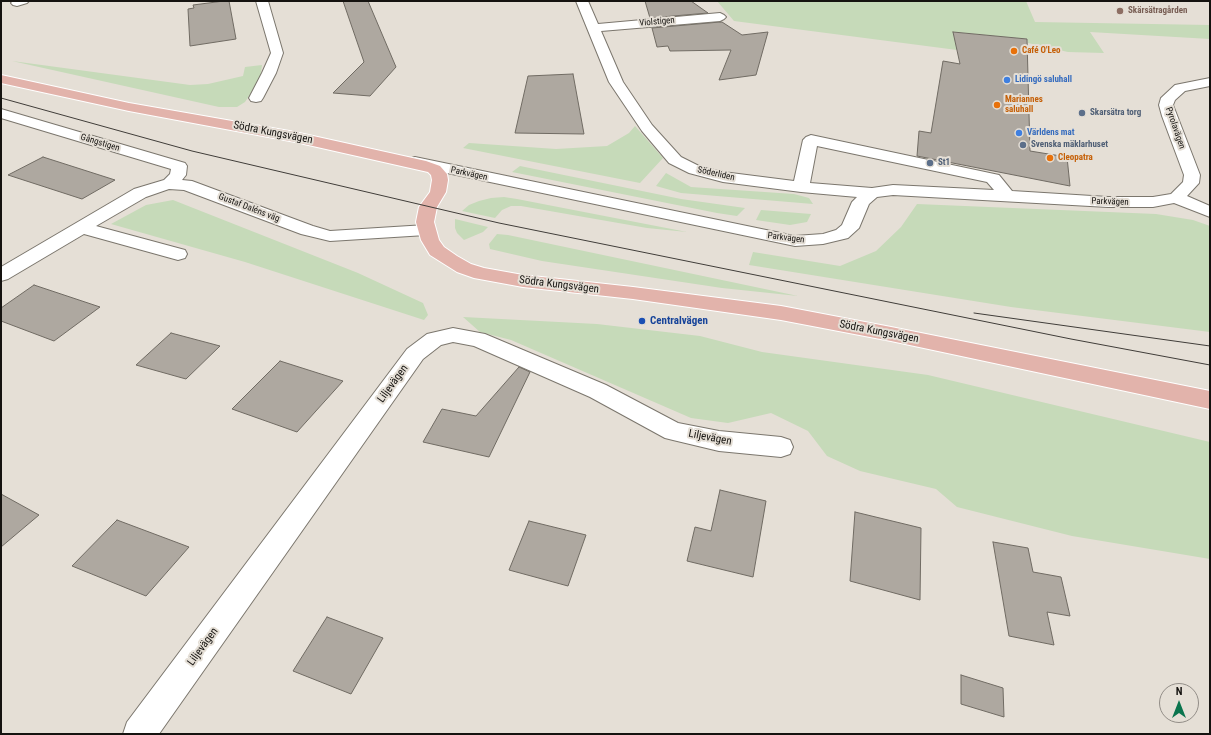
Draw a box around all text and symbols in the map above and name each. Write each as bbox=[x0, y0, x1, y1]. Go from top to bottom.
marker: Skärsätragården bbox=[1115, 6, 1125, 16]
place label: Skärsätragården bbox=[1128, 6, 1187, 16]
street label: Violstigen bbox=[639, 15, 675, 29]
marker: Café O'Leo bbox=[1009, 46, 1019, 56]
place label: Café O'Leo bbox=[1022, 46, 1061, 56]
marker: Lidingö saluhall bbox=[1002, 75, 1012, 85]
place label: Lidingö saluhall bbox=[1015, 75, 1072, 85]
place label: Mariannes saluhall bbox=[1005, 95, 1043, 116]
marker: Mariannes saluhall bbox=[992, 100, 1002, 110]
street label: Pyrolavägen bbox=[1163, 106, 1187, 150]
marker: Skarsätra torg bbox=[1077, 108, 1087, 118]
place label: Skarsätra torg bbox=[1090, 108, 1141, 118]
street label: Södra Kungsvägen bbox=[232, 119, 314, 147]
marker: Världens mat bbox=[1014, 128, 1024, 138]
place label: Världens mat bbox=[1027, 128, 1075, 138]
street label: Gångstigen bbox=[79, 132, 121, 154]
marker: Svenska mäklarhuset bbox=[1018, 140, 1028, 150]
place label: Svenska mäklarhuset bbox=[1031, 140, 1108, 150]
marker: Cleopatra bbox=[1045, 153, 1055, 163]
place label: Cleopatra bbox=[1058, 153, 1093, 163]
marker: St1 bbox=[925, 158, 935, 168]
place label: St1 bbox=[938, 158, 950, 168]
street label: Söderliden bbox=[696, 164, 736, 184]
street label: Parkvägen bbox=[450, 165, 488, 183]
street label: Gustaf Daléns väg bbox=[217, 191, 281, 225]
street label: Parkvägen bbox=[1091, 196, 1129, 208]
street label: Parkvägen bbox=[767, 230, 805, 246]
street label: Södra Kungsvägen bbox=[518, 274, 600, 296]
place label: Centralvägen bbox=[650, 314, 708, 328]
marker: Centralvägen bbox=[637, 316, 647, 326]
street label: Södra Kungsvägen bbox=[838, 318, 920, 346]
street label: Liljevägen bbox=[375, 362, 411, 406]
street label: Liljevägen bbox=[687, 427, 733, 449]
street label: Liljevägen bbox=[185, 625, 221, 669]
north arrow bbox=[1159, 683, 1199, 723]
text: N bbox=[1176, 685, 1182, 698]

